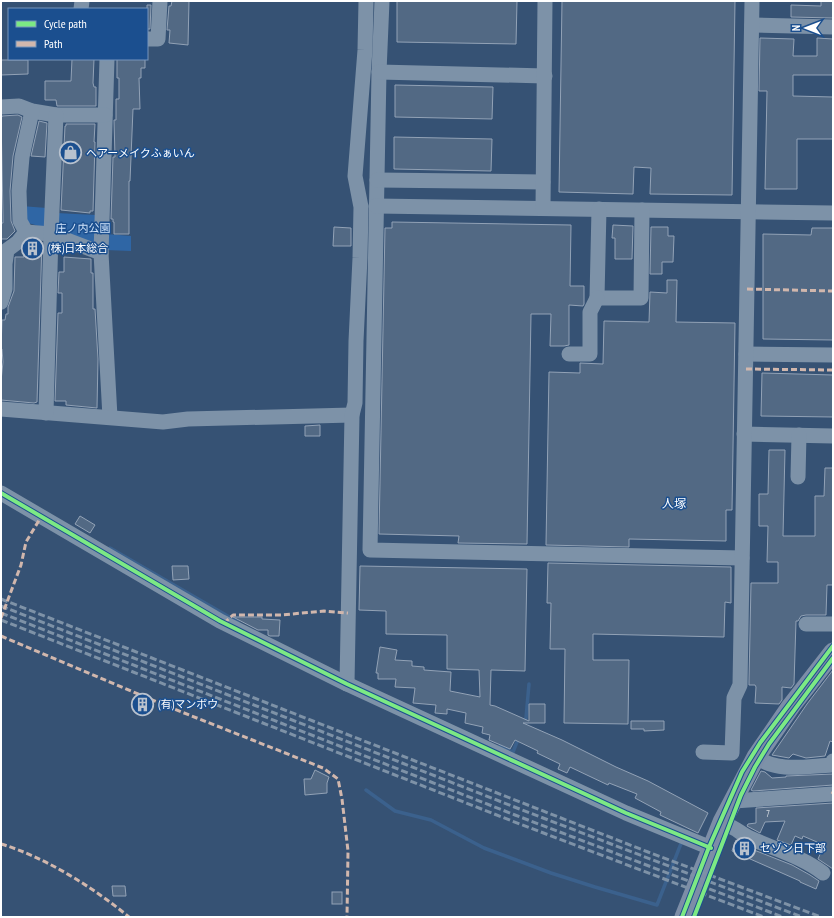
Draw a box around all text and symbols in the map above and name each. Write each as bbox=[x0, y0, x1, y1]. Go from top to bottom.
legend bbox=[8, 8, 148, 60]
north arrow bbox=[786, 8, 826, 48]
text: Cycle path bbox=[44, 16, 87, 31]
text: N bbox=[789, 25, 803, 31]
text: Path bbox=[44, 36, 62, 51]
shop icon: ヘアーメイクふぁいん bbox=[57, 140, 83, 166]
place label: ヘアーメイクふぁいん bbox=[86, 146, 195, 160]
park label: 庄ノ内公園 bbox=[56, 221, 111, 235]
building icon: (株)日本総合 bbox=[20, 235, 46, 261]
place label: (株)日本総合 bbox=[48, 241, 108, 255]
district label: 人塚 bbox=[662, 496, 686, 511]
building icon: (有)マンボウ bbox=[129, 691, 155, 717]
place label: (有)マンボウ bbox=[158, 697, 218, 711]
house number: 7 bbox=[766, 808, 770, 819]
building icon: セゾン日下部 bbox=[731, 835, 757, 861]
place label: セゾン日下部 bbox=[760, 841, 826, 855]

